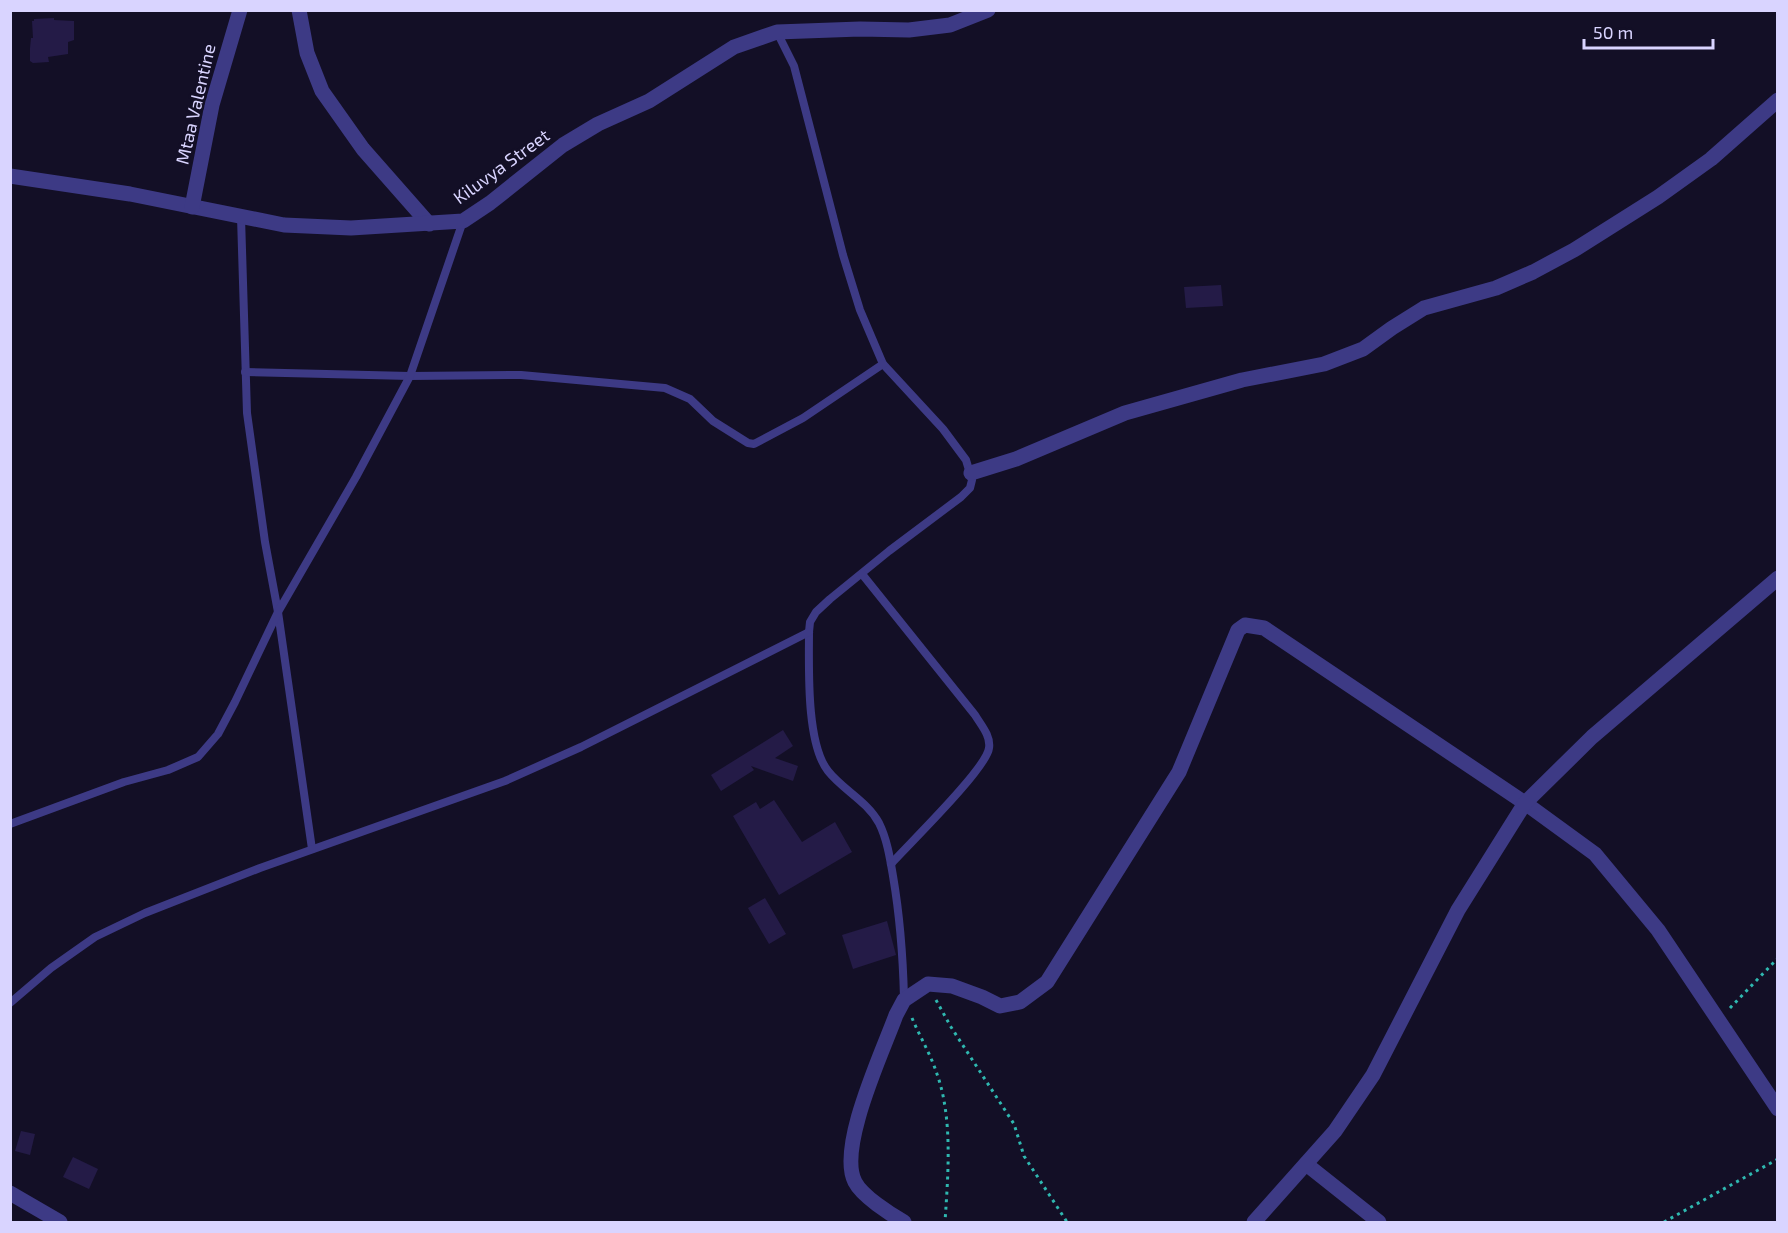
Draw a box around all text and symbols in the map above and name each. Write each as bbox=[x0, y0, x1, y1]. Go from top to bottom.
scale bar bbox=[1584, 12, 1713, 50]
text: 50 m bbox=[1593, 21, 1633, 43]
street label: Mtaa Valentine bbox=[170, 41, 220, 167]
street label: Kiluvya Street bbox=[449, 124, 554, 208]

